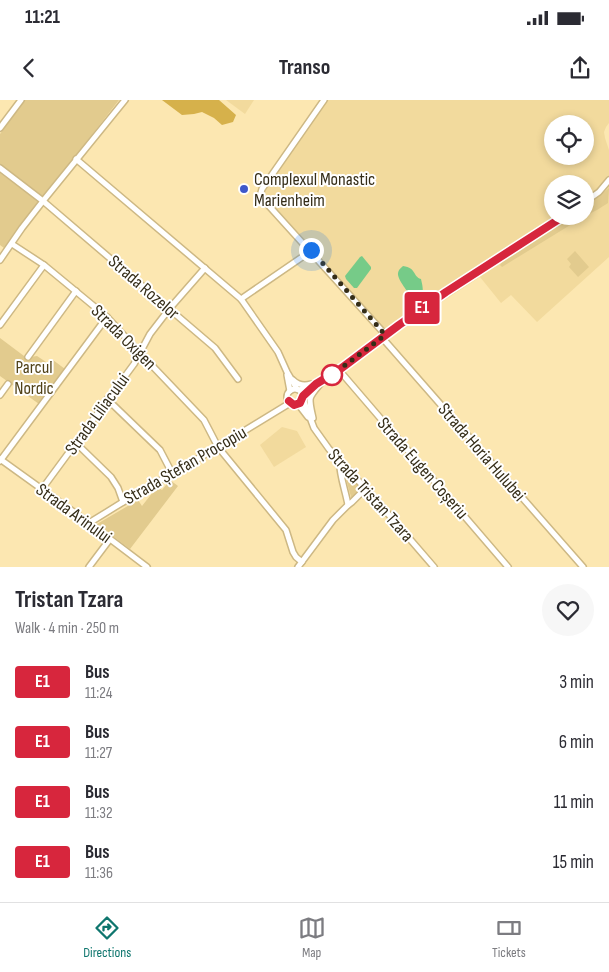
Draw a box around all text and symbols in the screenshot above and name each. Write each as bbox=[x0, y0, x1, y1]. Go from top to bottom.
text: 11:21 bbox=[25, 6, 60, 29]
icon: back bbox=[15, 54, 43, 82]
text: Transo bbox=[279, 54, 330, 81]
icon: share bbox=[566, 54, 594, 82]
map controls bbox=[544, 115, 594, 225]
button: locate bbox=[544, 115, 594, 165]
place label: Complexul Monastic Marienheim bbox=[254, 169, 375, 211]
button: layers bbox=[544, 175, 594, 225]
marker: Complexul Monastic Marienheim bbox=[238, 183, 250, 195]
your location bbox=[299, 238, 324, 263]
street label: Strada Rozelor bbox=[104, 251, 183, 324]
line badge: E1 bbox=[400, 292, 444, 324]
text: E1 bbox=[415, 297, 429, 318]
street label: Strada Oxigen bbox=[87, 300, 161, 374]
park label: Parcul Nordic bbox=[14, 357, 54, 399]
unlabelled marker bbox=[321, 364, 343, 386]
street label: Strada Liliacului bbox=[61, 370, 134, 459]
street label: Strada Horia Hulubei bbox=[433, 399, 530, 506]
street label: Strada Eugen Coșeriu bbox=[373, 413, 473, 523]
street label: Strada Ștefan Procopiu bbox=[120, 422, 250, 509]
street label: Strada Tristan Tzara bbox=[323, 444, 418, 546]
street label: Strada Arinului bbox=[32, 479, 116, 548]
button: heart bbox=[542, 584, 594, 636]
text: Tristan Tzara bbox=[15, 585, 123, 614]
text: Walk · 4 min · 250 m bbox=[15, 619, 119, 638]
text: Bus bbox=[85, 661, 110, 684]
text: E1 bbox=[35, 671, 50, 692]
text: 3 min bbox=[559, 671, 594, 694]
text: 11:24 bbox=[85, 684, 112, 703]
text: Bus bbox=[85, 721, 110, 744]
text: E1 bbox=[35, 731, 50, 752]
text: 6 min bbox=[559, 731, 594, 754]
text: 11:27 bbox=[85, 744, 112, 763]
text: Bus bbox=[85, 781, 110, 804]
text: E1 bbox=[35, 791, 50, 812]
text: 11 min bbox=[554, 791, 594, 814]
text: 11:32 bbox=[85, 804, 113, 823]
text: Bus bbox=[85, 841, 110, 864]
text: E1 bbox=[35, 851, 50, 872]
text: 15 min bbox=[553, 851, 594, 874]
text: 11:36 bbox=[85, 864, 113, 883]
tab: Directions bbox=[83, 914, 131, 961]
tab: Map bbox=[298, 914, 326, 961]
tab: Tickets bbox=[492, 914, 526, 961]

